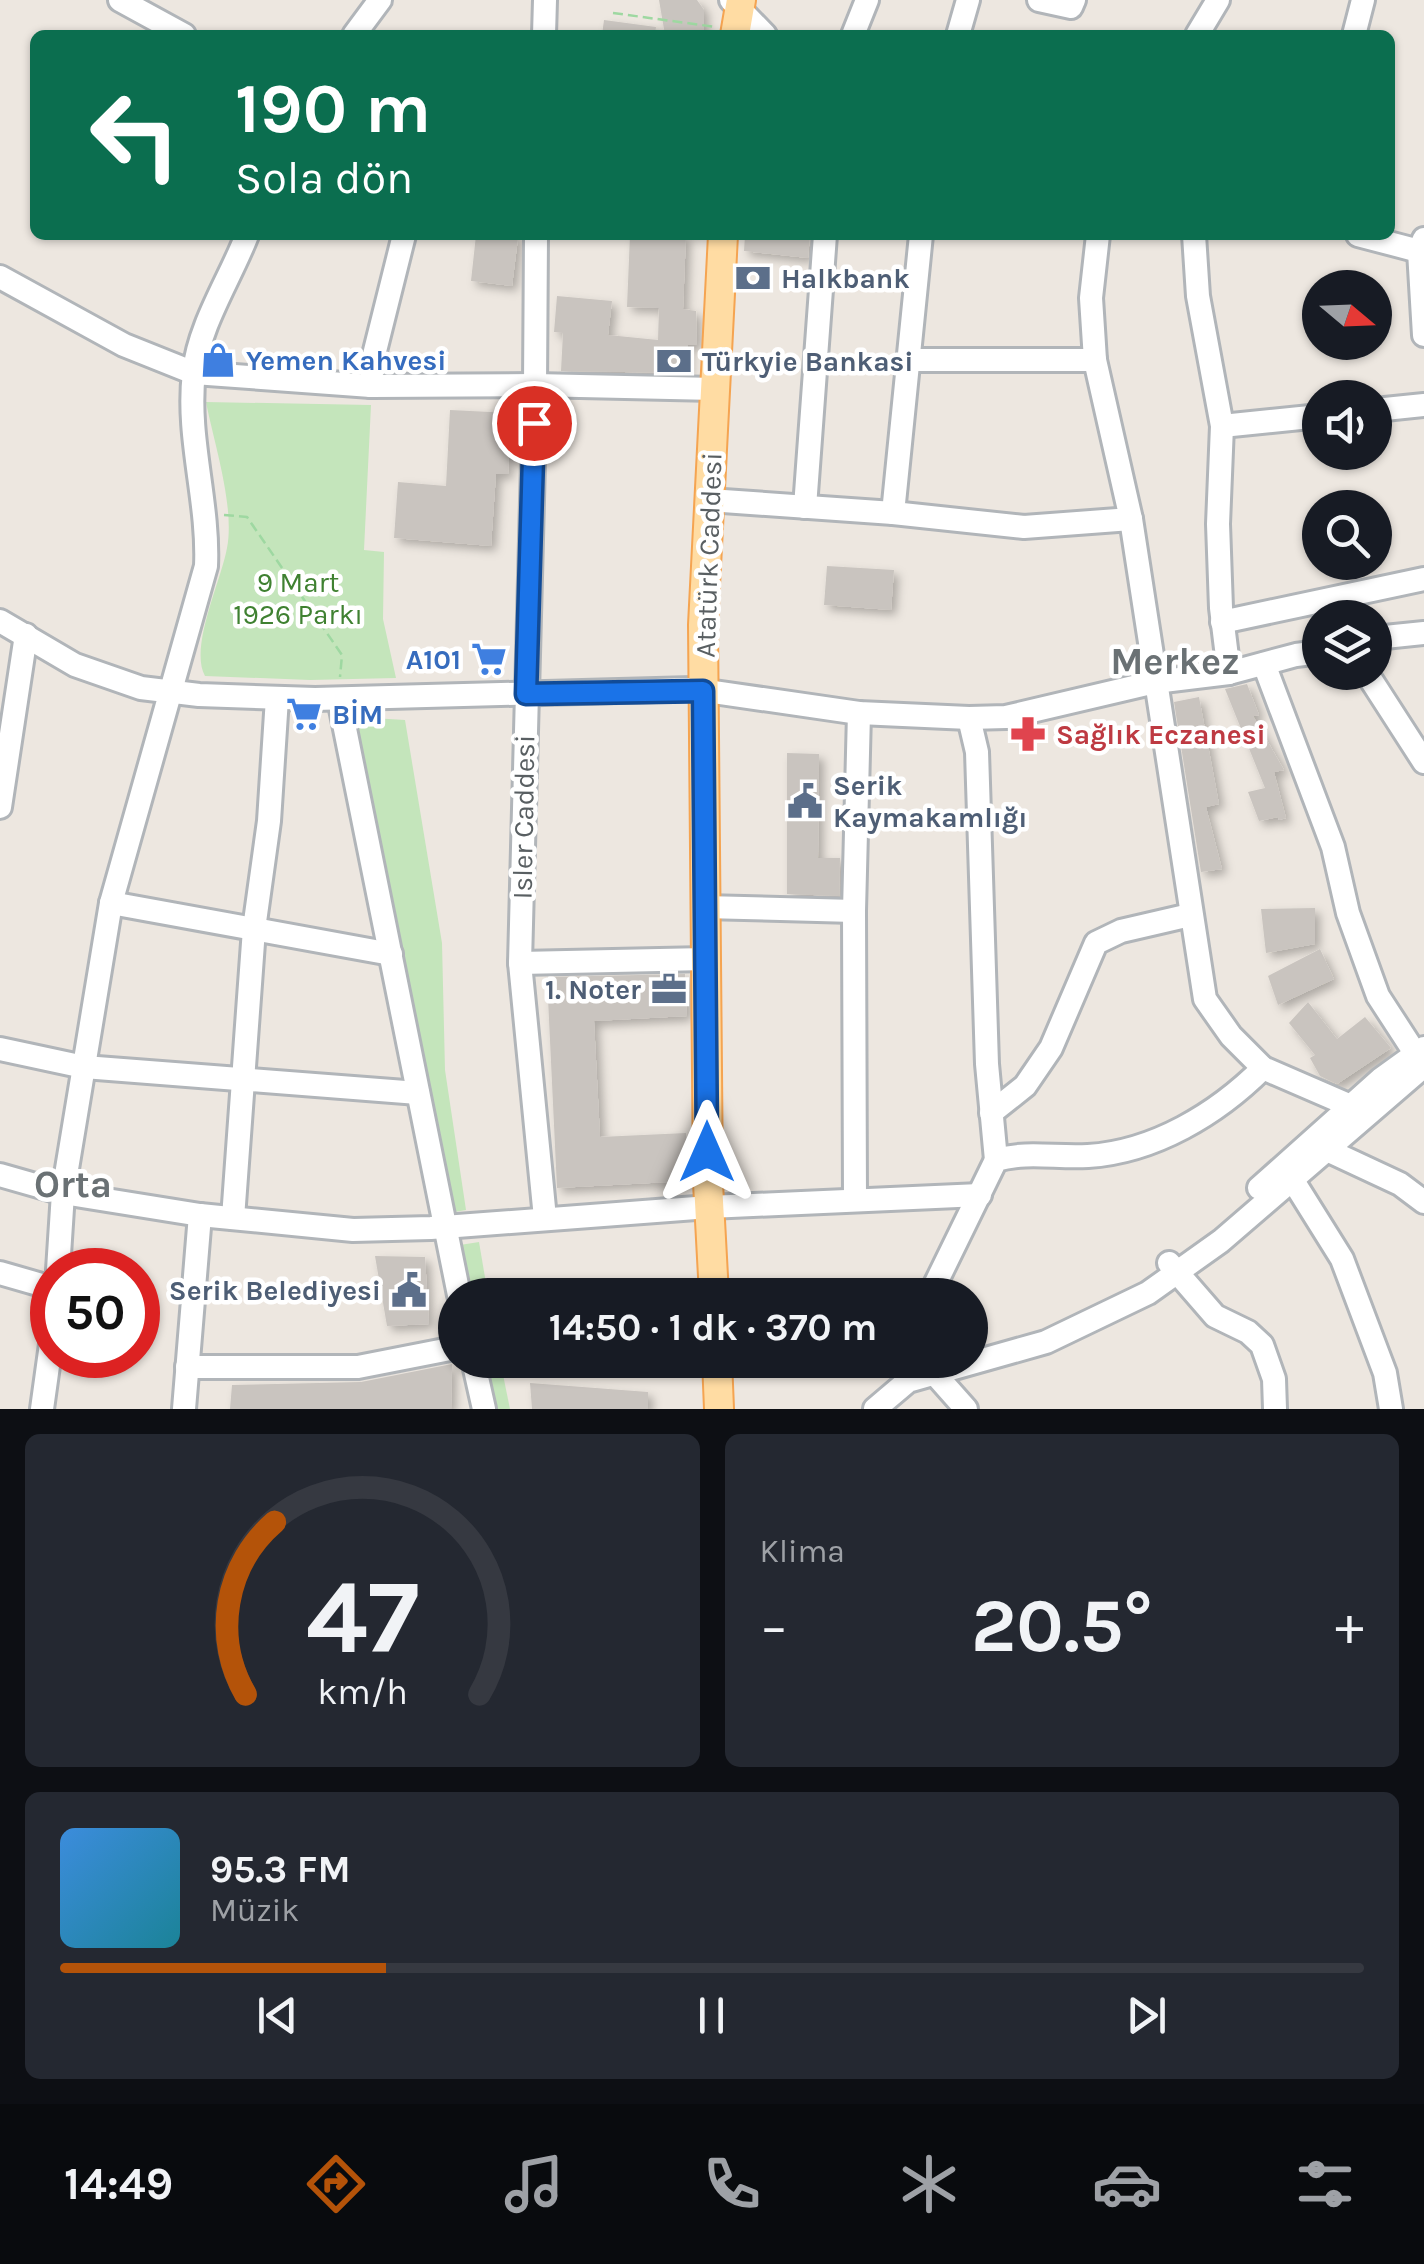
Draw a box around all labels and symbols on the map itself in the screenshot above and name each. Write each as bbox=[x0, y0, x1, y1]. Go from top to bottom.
bank icon: Halkbank bbox=[734, 259, 772, 297]
place label: Halkbank bbox=[781, 262, 910, 295]
north arrow bbox=[1302, 270, 1392, 360]
shop icon: Yemen Kahvesi bbox=[199, 341, 237, 379]
bank icon: Türkyie Bankasi bbox=[655, 342, 693, 380]
place label: Yemen Kahvesi bbox=[246, 344, 446, 377]
place label: Türkyie Bankasi bbox=[702, 345, 914, 378]
pin bbox=[492, 381, 577, 466]
street label: Atatürk Caddesi bbox=[688, 452, 729, 658]
park label: 9 Mart 1926 Parkı bbox=[233, 566, 363, 631]
district label: Merkez bbox=[1110, 639, 1240, 684]
supermarket icon: A101 bbox=[470, 640, 508, 678]
place label: A101 bbox=[406, 643, 461, 676]
supermarket icon: BİM bbox=[285, 695, 323, 733]
place label: BİM bbox=[332, 698, 383, 731]
pharmacy icon: Sağlık Eczanesi bbox=[1009, 715, 1047, 753]
place label: Sağlık Eczanesi bbox=[1056, 718, 1266, 751]
street label: Isler Caddesi bbox=[506, 734, 541, 900]
place label: Serik Kaymakamlığı bbox=[833, 769, 1027, 834]
public building icon: Serik Kaymakamlığı bbox=[786, 782, 824, 820]
office icon: 1. Noter bbox=[650, 970, 688, 1008]
place label: 1. Noter bbox=[545, 973, 641, 1006]
position arrow bbox=[655, 1100, 759, 1204]
district label: Orta bbox=[34, 1162, 112, 1207]
speed limit sign: 50 bbox=[30, 1248, 160, 1378]
public building icon: Serik Belediyesi bbox=[390, 1271, 428, 1309]
place label: Serik Belediyesi bbox=[169, 1274, 381, 1307]

